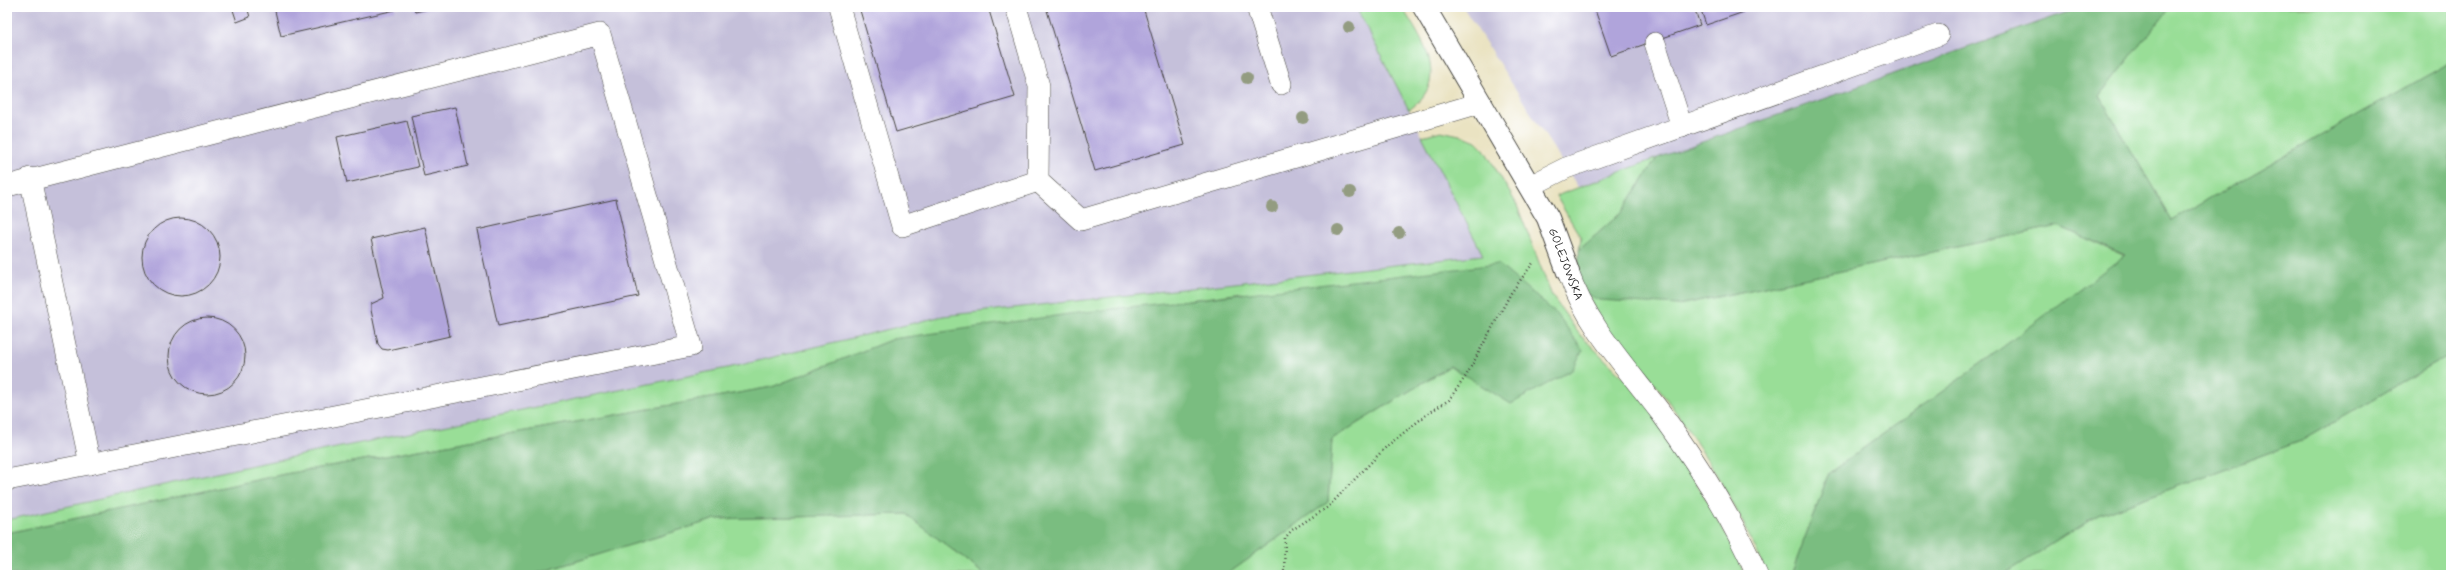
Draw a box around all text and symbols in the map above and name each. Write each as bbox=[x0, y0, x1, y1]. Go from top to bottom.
street label: GOLEJOWSKA bbox=[1544, 226, 1586, 303]

